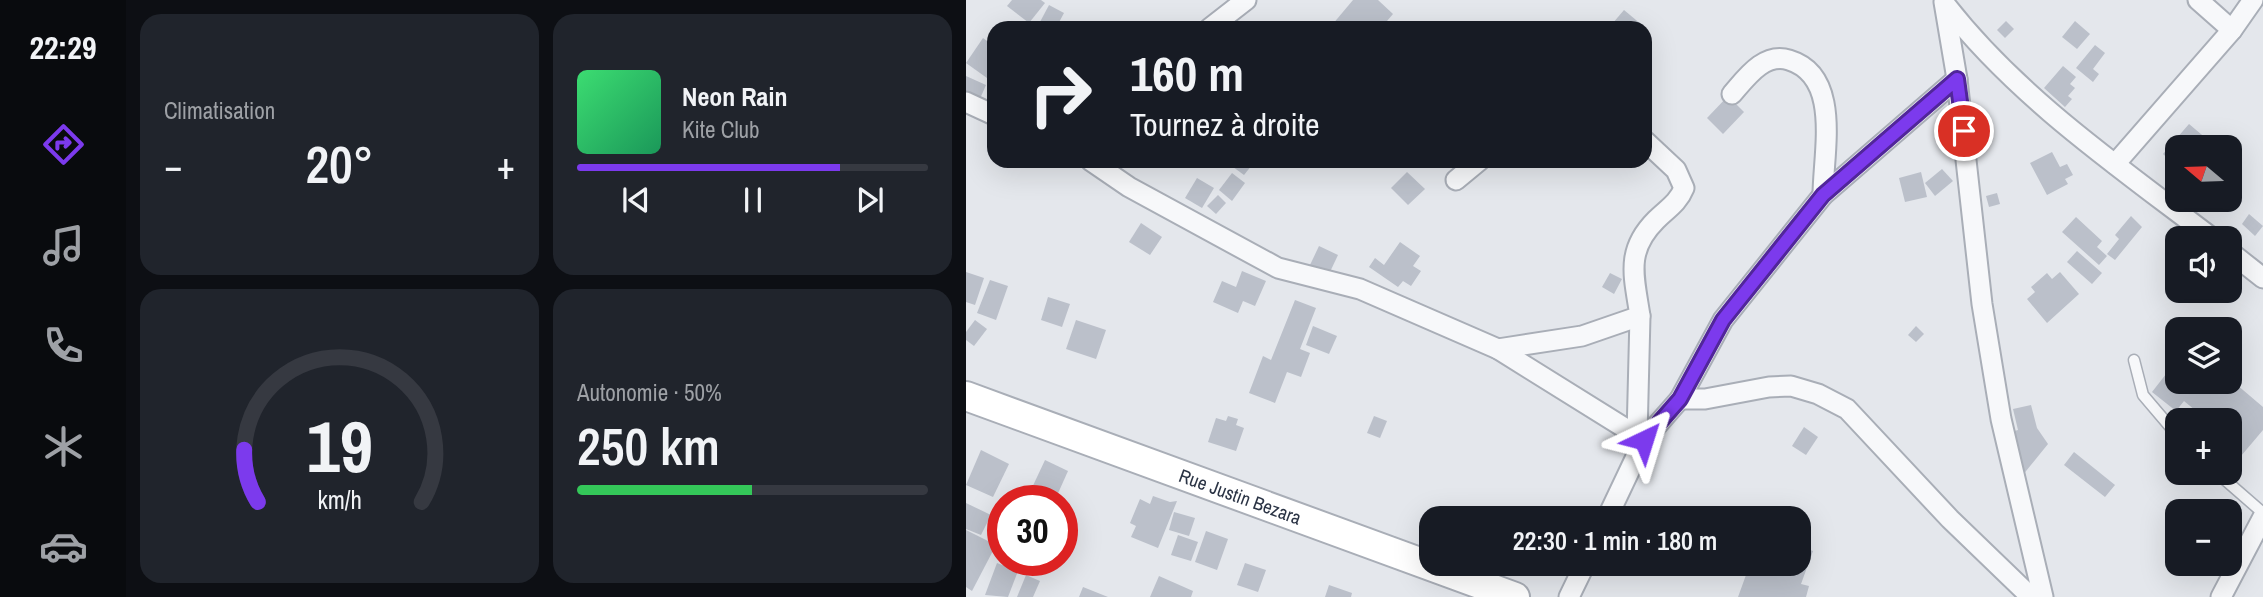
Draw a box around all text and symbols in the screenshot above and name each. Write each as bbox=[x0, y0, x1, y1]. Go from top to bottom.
text: 22:29 bbox=[29, 26, 97, 69]
text: 160 m bbox=[1130, 40, 1244, 106]
icon: right bbox=[1015, 49, 1106, 140]
text: Neon Rain bbox=[682, 79, 787, 114]
text: Climatisation bbox=[164, 95, 275, 126]
pin bbox=[1934, 101, 1994, 161]
text: Tournez à droite bbox=[1130, 103, 1320, 146]
icon: arrive bbox=[1945, 112, 1983, 150]
text: Kite Club bbox=[682, 114, 760, 145]
icon: directions bbox=[39, 120, 88, 169]
text: 20° bbox=[305, 129, 374, 199]
north arrow bbox=[2165, 135, 2242, 212]
map controls bbox=[2165, 135, 2242, 576]
text: − bbox=[164, 140, 182, 191]
text: + bbox=[497, 140, 515, 191]
icon: previous bbox=[617, 181, 655, 219]
icon: pause bbox=[734, 181, 772, 219]
icon: next bbox=[851, 181, 889, 219]
icon: music bbox=[39, 221, 88, 270]
button: sound bbox=[2165, 226, 2242, 303]
button: layers bbox=[2165, 317, 2242, 394]
icon: phone bbox=[39, 321, 88, 370]
text: Autonomie · 50% bbox=[577, 377, 722, 408]
text: 19 bbox=[306, 397, 373, 495]
position arrow bbox=[1607, 403, 1681, 477]
button: + bbox=[2165, 408, 2242, 485]
text: 250 km bbox=[577, 411, 720, 481]
icon: climate bbox=[39, 422, 88, 471]
street label: Rue Justin Bezara bbox=[1175, 462, 1305, 531]
text: km/h bbox=[317, 483, 362, 517]
speed limit sign: 30 bbox=[987, 485, 1078, 576]
button: − bbox=[2165, 499, 2242, 576]
icon: car bbox=[39, 522, 88, 571]
text: 22:30 · 1 min · 180 m bbox=[1513, 523, 1717, 558]

